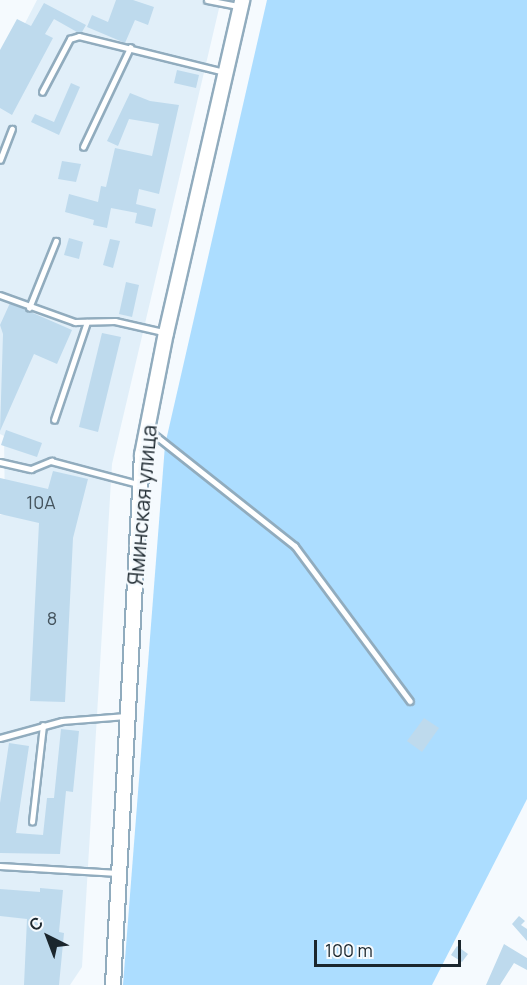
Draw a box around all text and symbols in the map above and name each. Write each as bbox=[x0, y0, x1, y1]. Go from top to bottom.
street label: Яминская улица bbox=[122, 424, 162, 586]
house number: 10А bbox=[26, 491, 56, 513]
house number: 8 bbox=[47, 607, 57, 629]
north arrow bbox=[18, 907, 78, 967]
text: С bbox=[24, 911, 48, 936]
scale bar bbox=[317, 928, 464, 966]
text: 100 m bbox=[325, 938, 373, 962]

